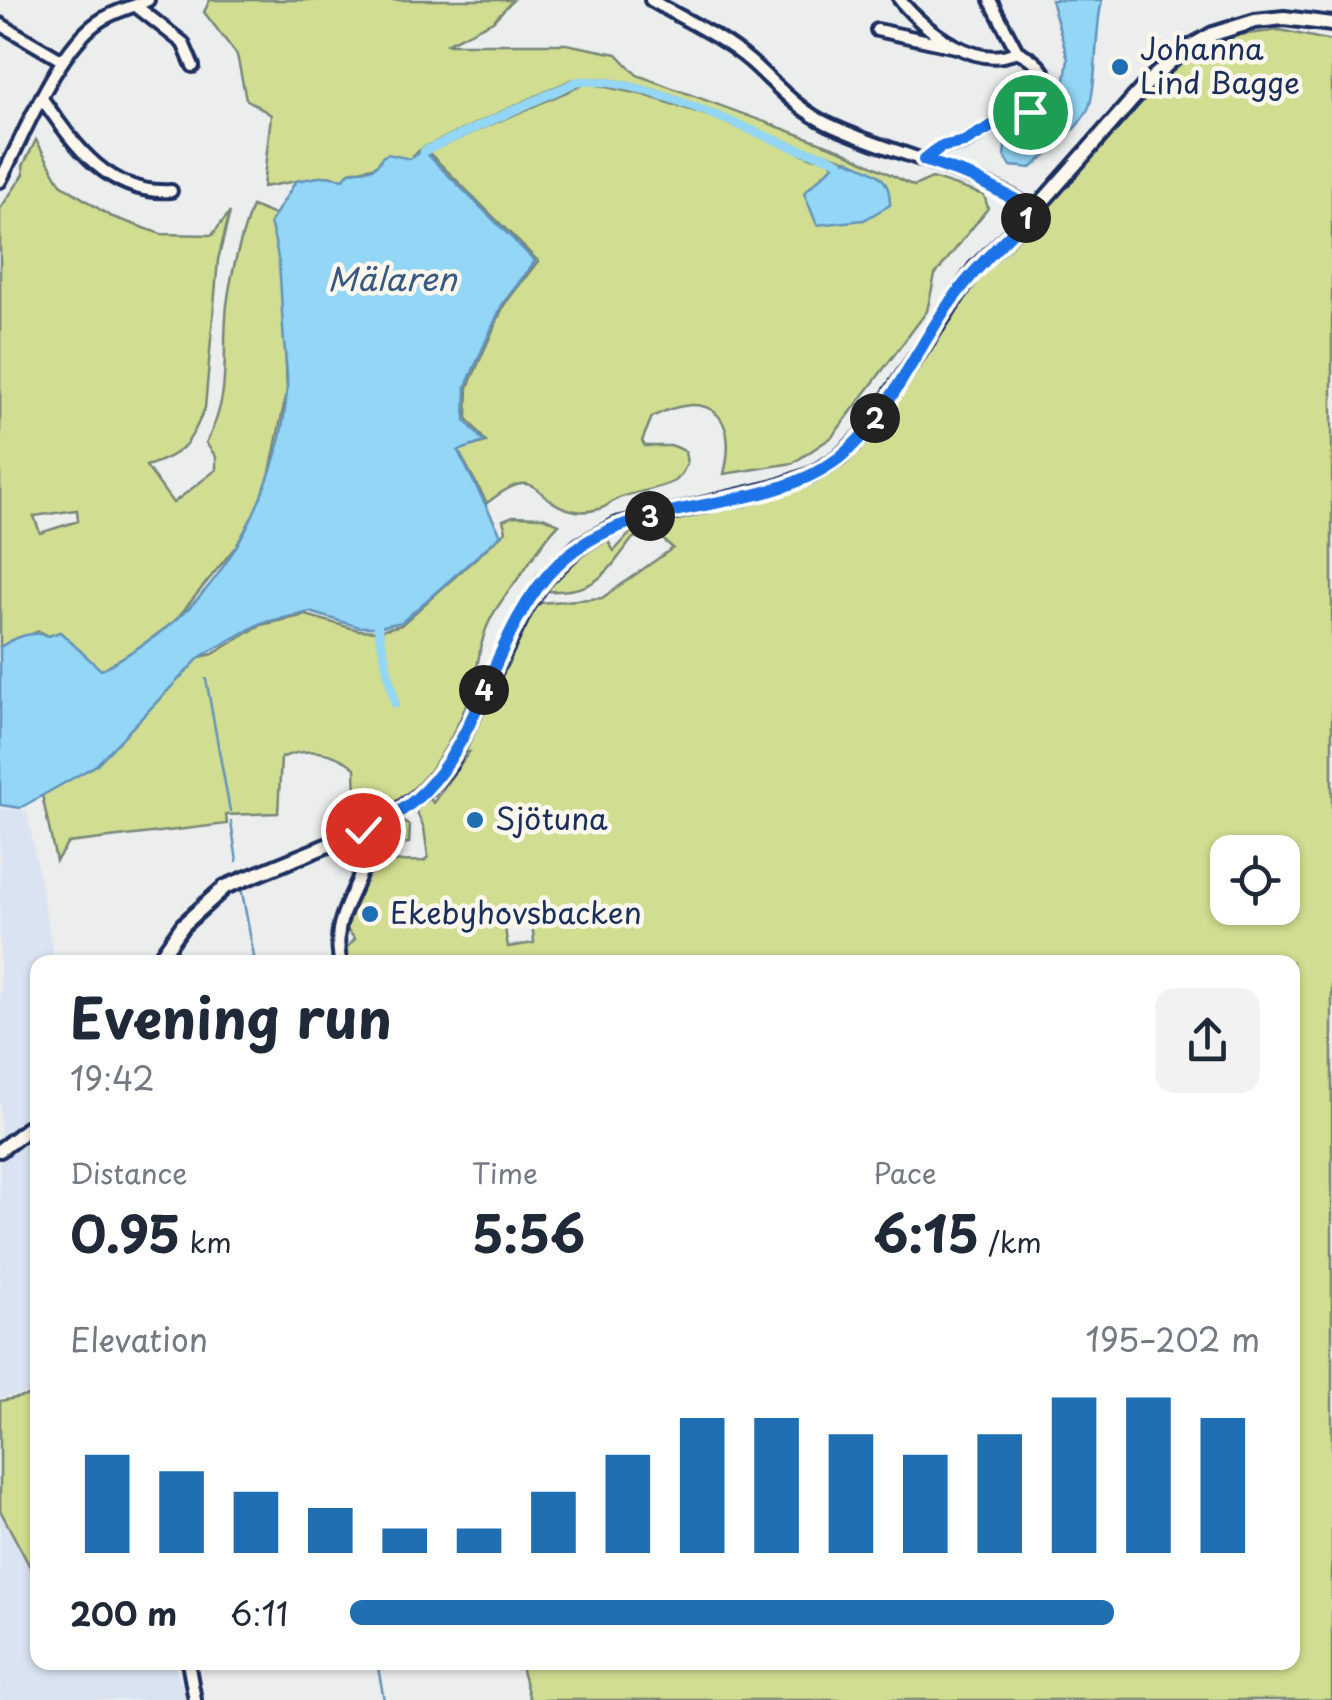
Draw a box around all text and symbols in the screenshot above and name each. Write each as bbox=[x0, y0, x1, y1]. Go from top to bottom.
place label: Johanna Lind Bagge bbox=[1140, 25, 1300, 104]
marker: Johanna Lind Bagge bbox=[1109, 56, 1131, 78]
pin bbox=[988, 70, 1073, 155]
icon: arrive bbox=[1003, 85, 1058, 140]
pin: 1 bbox=[1001, 193, 1051, 243]
text: 1 bbox=[1019, 196, 1033, 239]
water label: Mälaren bbox=[327, 254, 458, 302]
pin: 2 bbox=[850, 393, 900, 443]
text: 2 bbox=[865, 396, 885, 439]
pin: 3 bbox=[625, 491, 675, 541]
text: 3 bbox=[641, 494, 659, 537]
pin: 4 bbox=[459, 665, 509, 715]
text: 4 bbox=[474, 668, 494, 711]
pin bbox=[321, 788, 406, 873]
place label: Sjötuna bbox=[495, 795, 608, 840]
icon: check bbox=[336, 803, 391, 858]
marker: Sjötuna bbox=[464, 809, 486, 831]
map controls bbox=[1210, 835, 1300, 925]
button: locate bbox=[1210, 835, 1300, 925]
place label: Ekebyhovsbacken bbox=[390, 889, 642, 934]
marker: Ekebyhovsbacken bbox=[359, 903, 381, 925]
text: Evening run bbox=[70, 975, 392, 1058]
button: share bbox=[1155, 988, 1260, 1093]
text: 19:42 bbox=[70, 1054, 155, 1102]
text: Distance bbox=[70, 1151, 188, 1194]
text: Time bbox=[472, 1151, 538, 1194]
text: Pace bbox=[873, 1151, 937, 1194]
text: 0.95 bbox=[70, 1194, 180, 1270]
text: 5:56 bbox=[472, 1194, 585, 1270]
text: 6:15 bbox=[873, 1194, 979, 1270]
text: km bbox=[180, 1220, 232, 1263]
text: /km bbox=[979, 1220, 1042, 1263]
text: Elevation bbox=[70, 1315, 208, 1363]
text: 195–202 m bbox=[1086, 1315, 1260, 1363]
text: 200 m bbox=[70, 1589, 177, 1637]
text: 6:11 bbox=[230, 1589, 288, 1637]

